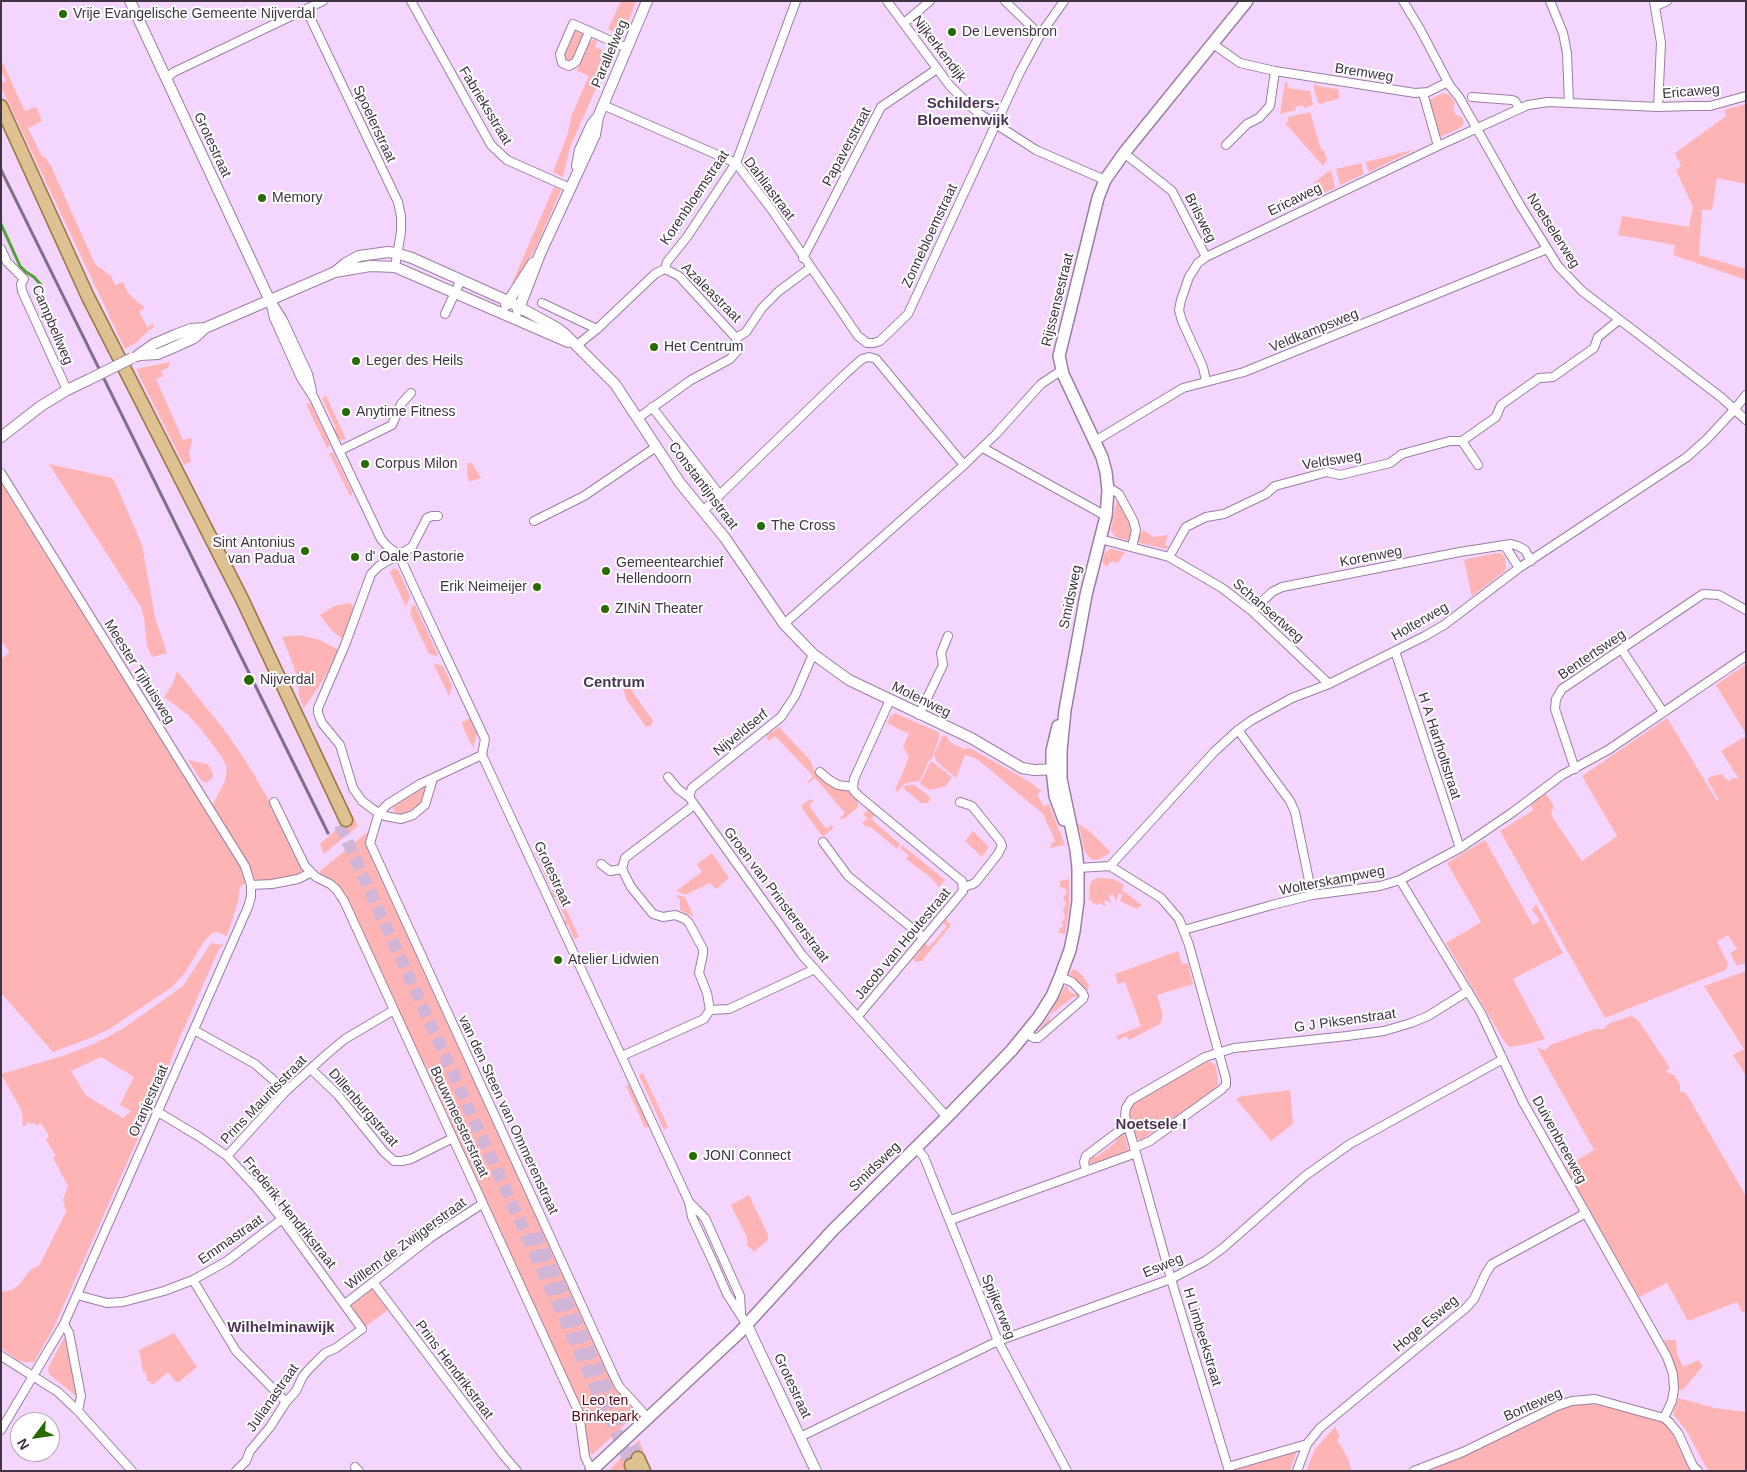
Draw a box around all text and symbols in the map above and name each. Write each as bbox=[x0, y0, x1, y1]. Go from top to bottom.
place label: Vrije Evangelische Gemeente Nijverdal bbox=[73, 6, 315, 22]
marker: Vrije Evangelische Gemeente Nijverdal bbox=[57, 8, 69, 20]
street label: Nijkerkendijk bbox=[908, 12, 970, 86]
street label: Parallelweg bbox=[588, 17, 632, 91]
place label: De Levensbron bbox=[962, 24, 1057, 40]
marker: De Levensbron bbox=[946, 26, 958, 38]
street label: Bremweg bbox=[1333, 60, 1395, 86]
street label: Fabrieksstraat bbox=[455, 64, 515, 148]
street label: Ericaweg bbox=[1662, 81, 1720, 103]
street label: Spoelerstraat bbox=[349, 83, 399, 165]
district label: Schilders- Bloemenwijk bbox=[917, 95, 1009, 130]
street label: Papaverstraat bbox=[819, 105, 875, 189]
street label: Grotestraat bbox=[190, 110, 234, 180]
street label: Korenbloemstraat bbox=[657, 147, 733, 249]
street label: Dahliastraat bbox=[740, 154, 798, 224]
street label: Ericaweg bbox=[1265, 180, 1325, 220]
street label: Zonnebloemstraat bbox=[899, 181, 961, 291]
place label: Memory bbox=[272, 190, 323, 206]
street label: Brilsweg bbox=[1181, 191, 1219, 245]
street label: Noetselerweg bbox=[1523, 191, 1583, 271]
marker: Memory bbox=[256, 192, 268, 204]
street label: Rijssensestraat bbox=[1038, 252, 1078, 348]
street label: Azaleastraat bbox=[678, 260, 744, 326]
street label: Campbellweg bbox=[28, 283, 76, 367]
street label: Veldkampsweg bbox=[1267, 306, 1361, 356]
place label: Het Centrum bbox=[664, 339, 743, 355]
marker: Het Centrum bbox=[648, 341, 660, 353]
place label: Leger des Heils bbox=[366, 353, 463, 369]
marker: Leger des Heils bbox=[350, 355, 362, 367]
place label: Anytime Fitness bbox=[356, 404, 456, 420]
marker: Anytime Fitness bbox=[340, 406, 352, 418]
street label: Constantijnstraat bbox=[665, 439, 741, 533]
street label: Veldsweg bbox=[1301, 448, 1363, 474]
place label: Corpus Milon bbox=[375, 456, 457, 472]
marker: Corpus Milon bbox=[359, 458, 371, 470]
place label: The Cross bbox=[771, 518, 836, 534]
marker: The Cross bbox=[755, 520, 767, 532]
place label: Sint Antonius van Padua bbox=[213, 535, 295, 568]
street label: Korenweg bbox=[1338, 543, 1404, 571]
marker: Sint Antonius van Padua bbox=[299, 545, 311, 557]
place label: d' Oale Pastorie bbox=[365, 549, 464, 565]
marker: d' Oale Pastorie bbox=[349, 551, 361, 563]
place label: Gemeentearchief Hellendoorn bbox=[616, 555, 723, 588]
street label: Smidsweg bbox=[1056, 564, 1086, 630]
marker: Gemeentearchief Hellendoorn bbox=[600, 565, 612, 577]
street label: Schansertweg bbox=[1229, 576, 1307, 646]
place label: Erik Neimeijer bbox=[440, 579, 527, 595]
marker: Erik Neimeijer bbox=[531, 581, 543, 593]
street label: Holterweg bbox=[1389, 599, 1451, 645]
place label: ZINiN Theater bbox=[615, 601, 703, 617]
marker: ZINiN Theater bbox=[599, 603, 611, 615]
street label: Meester Tijhuisweg bbox=[100, 617, 178, 727]
street label: Bentertsweg bbox=[1555, 626, 1629, 684]
place label: Nijverdal bbox=[260, 672, 314, 688]
marker: Nijverdal bbox=[242, 673, 256, 687]
district label: Centrum bbox=[583, 674, 645, 692]
street label: Molenweg bbox=[889, 678, 953, 722]
street label: H A Hartholtstraat bbox=[1414, 690, 1464, 802]
street label: Nijveldserf bbox=[710, 706, 772, 760]
street label: Groen van Prinstererstraat bbox=[720, 824, 832, 966]
street label: Grotestraat bbox=[530, 839, 574, 909]
street label: Wolterskampweg bbox=[1278, 863, 1386, 899]
street label: Jacob van Houtestraat bbox=[852, 885, 954, 1003]
place label: Atelier Lidwien bbox=[568, 952, 659, 968]
marker: Atelier Lidwien bbox=[552, 954, 564, 966]
street label: G J Piksenstraat bbox=[1293, 1006, 1397, 1036]
street label: van den Steen van Ommerenstraat bbox=[454, 1013, 562, 1217]
street label: Prins Mauritsstraat bbox=[217, 1052, 311, 1148]
street label: Oranjestraat bbox=[126, 1062, 172, 1140]
street label: Bouwmeesterstraat bbox=[426, 1064, 492, 1180]
street label: Dillenburgstraat bbox=[324, 1065, 402, 1151]
street label: Duivenbreeweg bbox=[1528, 1093, 1590, 1187]
district label: Noetsele I bbox=[1116, 1116, 1186, 1134]
street label: Smidsweg bbox=[846, 1139, 904, 1195]
place label: JONI Connect bbox=[703, 1148, 791, 1164]
marker: JONI Connect bbox=[687, 1150, 699, 1162]
street label: Frederik Hendrikstraat bbox=[239, 1154, 339, 1272]
street label: Willem de Zwijgerstraat bbox=[342, 1194, 470, 1294]
street label: Emmastraat bbox=[195, 1211, 267, 1269]
street label: Esweg bbox=[1140, 1250, 1186, 1282]
street label: Spijkerweg bbox=[977, 1272, 1019, 1342]
street label: H Limbeekstraat bbox=[1179, 1286, 1225, 1388]
street label: Hoge Esweg bbox=[1390, 1292, 1462, 1356]
street label: Prins Hendrikstraat bbox=[411, 1317, 497, 1423]
district label: Wilhelminawijk bbox=[227, 1319, 335, 1337]
street label: Grotestraat bbox=[770, 1351, 814, 1421]
street label: Julianastraat bbox=[243, 1361, 303, 1435]
street label: Bonteweg bbox=[1501, 1385, 1565, 1425]
park label: Leo ten Brinkepark bbox=[572, 1393, 638, 1425]
north arrow bbox=[10, 1412, 60, 1462]
text: N bbox=[14, 1436, 32, 1453]

